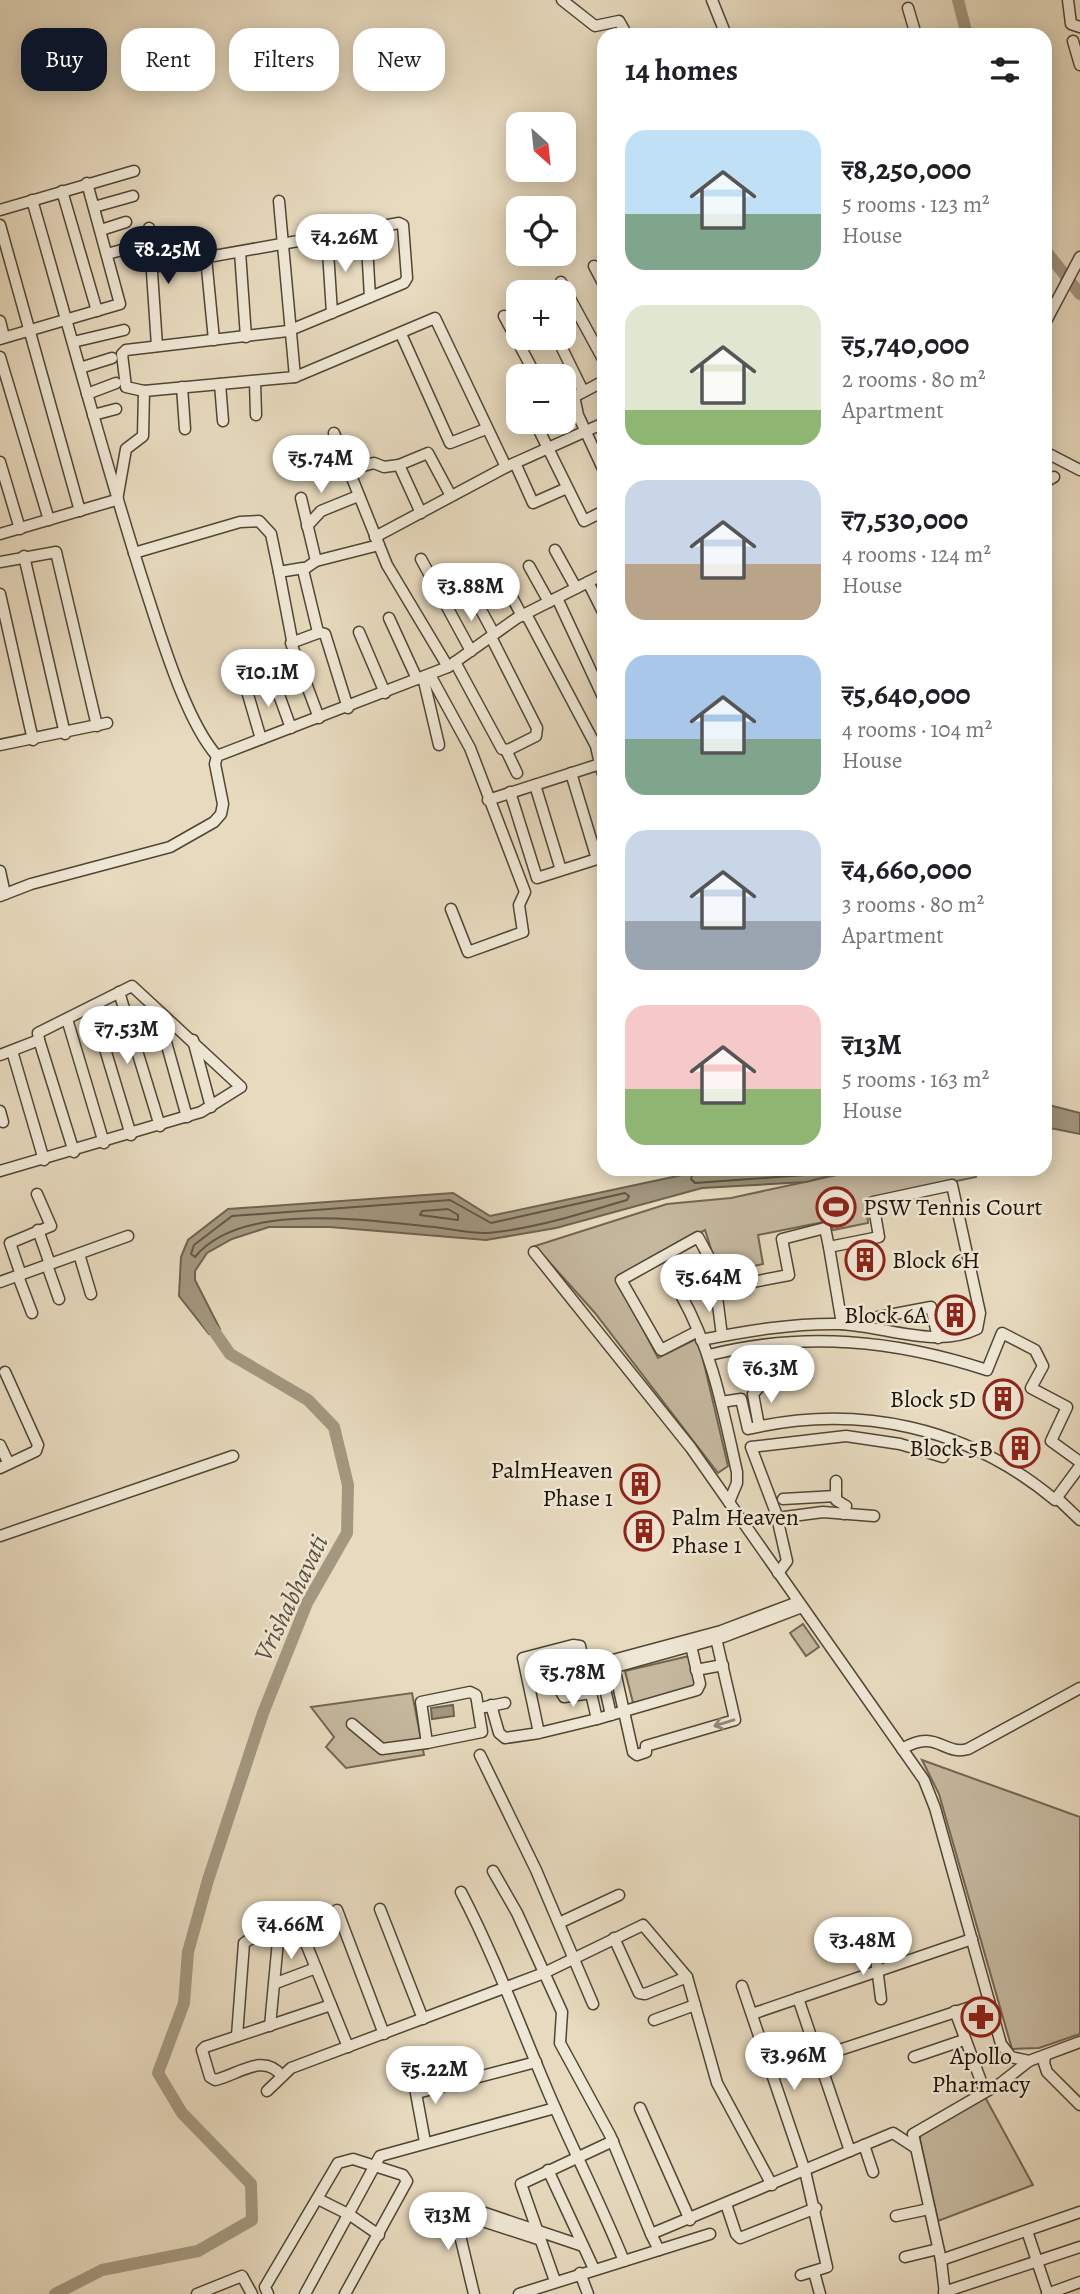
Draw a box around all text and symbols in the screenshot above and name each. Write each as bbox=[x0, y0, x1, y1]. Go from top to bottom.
chip: Buy bbox=[21, 28, 107, 91]
chip: Rent bbox=[121, 28, 215, 91]
chip: Filters bbox=[229, 28, 339, 91]
chip: New bbox=[353, 28, 445, 91]
text: 14 homes bbox=[625, 50, 738, 90]
icon: filters bbox=[986, 51, 1024, 89]
north arrow bbox=[506, 112, 576, 182]
map controls bbox=[506, 112, 576, 434]
text: ₹8,250,000 bbox=[842, 149, 971, 189]
icon: home bbox=[681, 158, 765, 242]
text: 5 rooms · 123 m² bbox=[842, 189, 990, 220]
button: locate bbox=[506, 196, 576, 266]
pin: ₹4.26M bbox=[288, 215, 402, 274]
text: House bbox=[842, 220, 902, 251]
text: ₹4.26M bbox=[312, 221, 378, 252]
pin: ₹8.25M bbox=[111, 226, 225, 286]
text: ₹8.25M bbox=[135, 233, 201, 264]
button: + bbox=[506, 280, 576, 350]
text: ₹5,740,000 bbox=[842, 324, 969, 364]
icon: home bbox=[681, 333, 765, 417]
button: − bbox=[506, 364, 576, 434]
text: 2 rooms · 80 m² bbox=[842, 364, 986, 395]
text: Apartment bbox=[842, 395, 944, 426]
pin: ₹5.74M bbox=[264, 435, 378, 495]
text: ₹5.74M bbox=[289, 442, 353, 473]
text: ₹7,530,000 bbox=[842, 499, 968, 539]
icon: home bbox=[681, 508, 765, 592]
text: 4 rooms · 124 m² bbox=[842, 539, 991, 570]
pin: ₹3.88M bbox=[414, 564, 528, 623]
text: ₹3.88M bbox=[438, 570, 504, 601]
text: House bbox=[842, 570, 902, 601]
pin: ₹10.1M bbox=[211, 650, 325, 709]
text: ₹10.1M bbox=[237, 656, 299, 687]
text: ₹5,640,000 bbox=[842, 674, 971, 714]
icon: home bbox=[681, 683, 765, 767]
text: 4 rooms · 104 m² bbox=[842, 714, 992, 745]
text: House bbox=[842, 745, 902, 776]
text: ₹4,660,000 bbox=[842, 849, 972, 889]
icon: home bbox=[681, 858, 765, 942]
text: 3 rooms · 80 m² bbox=[842, 889, 984, 920]
text: Apartment bbox=[842, 920, 944, 951]
pin: ₹7.53M bbox=[70, 1006, 184, 1066]
text: ₹7.53M bbox=[95, 1013, 159, 1044]
text: ₹13M bbox=[842, 1024, 902, 1064]
icon: home bbox=[681, 1033, 765, 1117]
text: 5 rooms · 163 m² bbox=[842, 1064, 989, 1095]
text: House bbox=[842, 1095, 902, 1126]
sports icon: PSW Tennis Court bbox=[815, 1186, 857, 1228]
place label: PSW Tennis Court bbox=[863, 1191, 1043, 1223]
building icon: Block 6H bbox=[844, 1239, 886, 1281]
place label: Block 6H bbox=[892, 1244, 980, 1276]
pin: ₹5.64M bbox=[652, 1254, 766, 1314]
text: ₹5.64M bbox=[676, 1261, 742, 1292]
building icon: Block 6A bbox=[934, 1294, 976, 1336]
place label: Block 6A bbox=[844, 1299, 929, 1331]
pin: ₹6.3M bbox=[722, 1346, 820, 1405]
text: ₹6.3M bbox=[744, 1352, 798, 1383]
building icon: Block 5D bbox=[982, 1378, 1024, 1420]
place label: Block 5D bbox=[890, 1383, 976, 1415]
building icon: Block 5B bbox=[999, 1427, 1041, 1469]
place label: Block 5B bbox=[909, 1432, 993, 1464]
place label: PalmHeaven Phase 1 bbox=[490, 1454, 613, 1514]
building icon: PalmHeaven Phase 1 bbox=[619, 1463, 661, 1505]
place label: Palm Heaven Phase 1 bbox=[671, 1501, 799, 1561]
building icon: Palm Heaven Phase 1 bbox=[623, 1510, 665, 1552]
water label: Vrishabhavati bbox=[245, 1529, 337, 1667]
pin: ₹5.78M bbox=[516, 1650, 630, 1709]
text: ₹5.78M bbox=[541, 1656, 605, 1687]
one-way arrow bbox=[713, 1717, 735, 1730]
pin: ₹4.66M bbox=[234, 1902, 348, 1961]
text: ₹4.66M bbox=[258, 1908, 324, 1939]
pin: ₹3.48M bbox=[806, 1918, 920, 1977]
text: ₹3.48M bbox=[830, 1924, 896, 1955]
pharmacy icon: Apollo Pharmacy bbox=[960, 1996, 1002, 2038]
pin: ₹3.96M bbox=[737, 2032, 851, 2092]
text: ₹3.96M bbox=[761, 2039, 827, 2070]
place label: Apollo Pharmacy bbox=[932, 2040, 1031, 2100]
pin: ₹5.22M bbox=[378, 2046, 492, 2106]
text: ₹5.22M bbox=[402, 2053, 468, 2084]
pin: ₹13M bbox=[407, 2192, 489, 2252]
text: ₹13M bbox=[425, 2199, 471, 2230]

